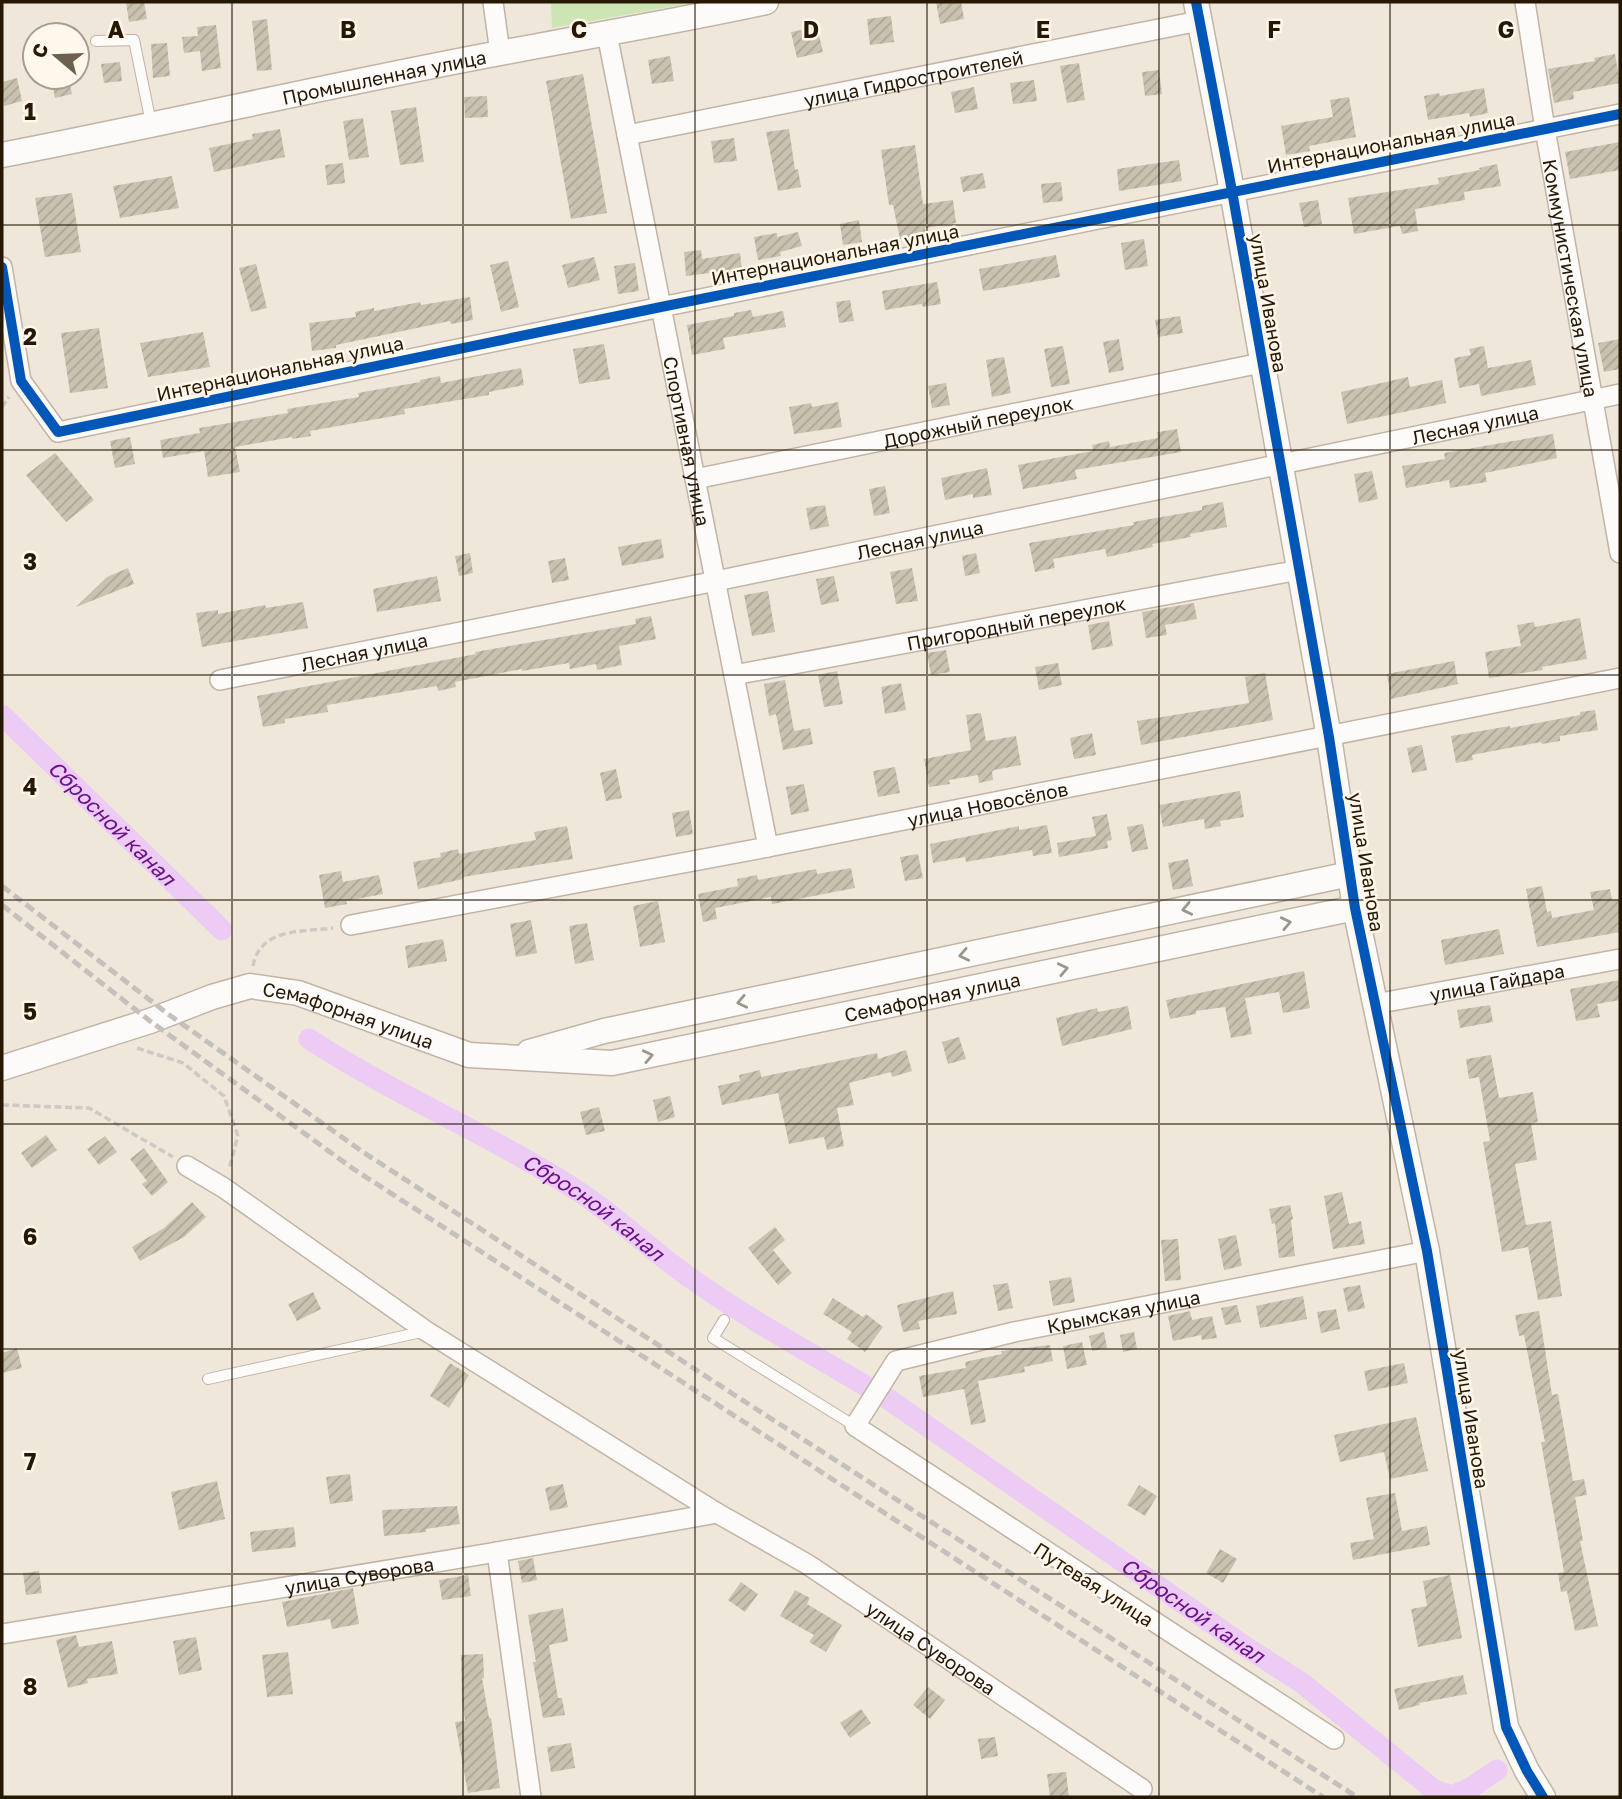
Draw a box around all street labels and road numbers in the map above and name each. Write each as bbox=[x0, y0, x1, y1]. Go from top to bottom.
street label: Промышленная улица bbox=[280, 44, 488, 108]
street label: улица Гидростроителей bbox=[802, 45, 1025, 111]
street label: Интернациональная улица bbox=[1265, 107, 1517, 177]
street label: Коммунистическая улица bbox=[1539, 157, 1604, 399]
street label: Интернациональная улица bbox=[709, 219, 961, 289]
street label: улица Иванова bbox=[1245, 232, 1293, 374]
street label: Интернациональная улица bbox=[154, 331, 406, 405]
street label: Спортивная улица bbox=[660, 354, 716, 528]
street label: Дорожный переулок bbox=[881, 390, 1075, 452]
street label: Лесная улица bbox=[1410, 400, 1540, 448]
street label: Лесная улица bbox=[855, 515, 985, 563]
street label: Пригородный переулок bbox=[905, 591, 1128, 654]
street label: Лесная улица bbox=[299, 627, 429, 675]
street label: улица Новосёлов bbox=[905, 776, 1070, 831]
street label: улица Иванова bbox=[1345, 791, 1389, 933]
street label: улица Гайдара bbox=[1428, 958, 1566, 1005]
street label: Семафорная улица bbox=[842, 967, 1022, 1026]
street label: Семафорная улица bbox=[261, 977, 437, 1053]
street label: Крымская улица bbox=[1045, 1284, 1202, 1337]
street label: улица Иванова bbox=[1450, 1348, 1494, 1490]
street label: Путевая улица bbox=[1030, 1537, 1158, 1631]
street label: улица Суворова bbox=[283, 1551, 435, 1599]
street label: улица Суворова bbox=[862, 1596, 1000, 1699]

